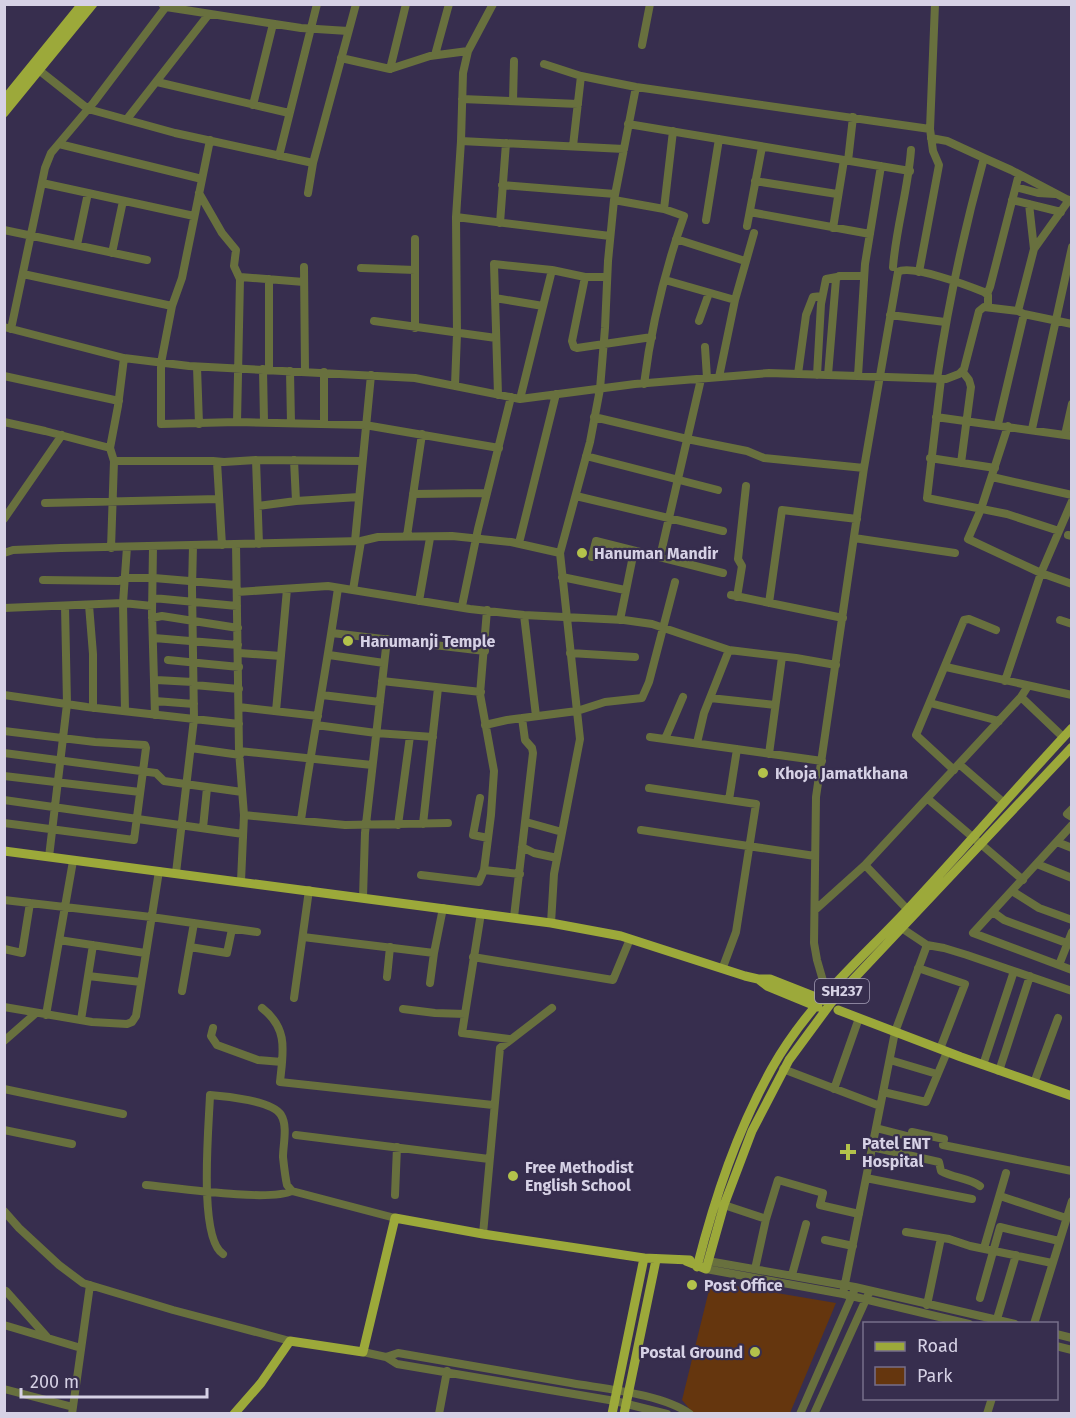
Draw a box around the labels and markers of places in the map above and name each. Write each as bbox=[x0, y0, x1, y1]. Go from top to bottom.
place label: Hanuman Mandir bbox=[594, 544, 719, 563]
marker: Hanuman Mandir bbox=[575, 546, 589, 560]
place label: Hanumanji Temple bbox=[360, 632, 495, 651]
marker: Hanumanji Temple bbox=[341, 634, 355, 648]
place label: Khoja Jamatkhana bbox=[775, 764, 908, 783]
marker: Khoja Jamatkhana bbox=[756, 766, 770, 780]
place label: Patel ENT Hospital bbox=[862, 1134, 931, 1171]
marker: Patel ENT Hospital bbox=[839, 1143, 857, 1161]
place label: Free Methodist English School bbox=[525, 1158, 635, 1195]
marker: Free Methodist English School bbox=[506, 1169, 520, 1183]
place label: Post Office bbox=[704, 1276, 783, 1295]
marker: Post Office bbox=[685, 1278, 699, 1292]
place label: Postal Ground bbox=[640, 1343, 743, 1362]
marker: Postal Ground bbox=[748, 1345, 762, 1359]

